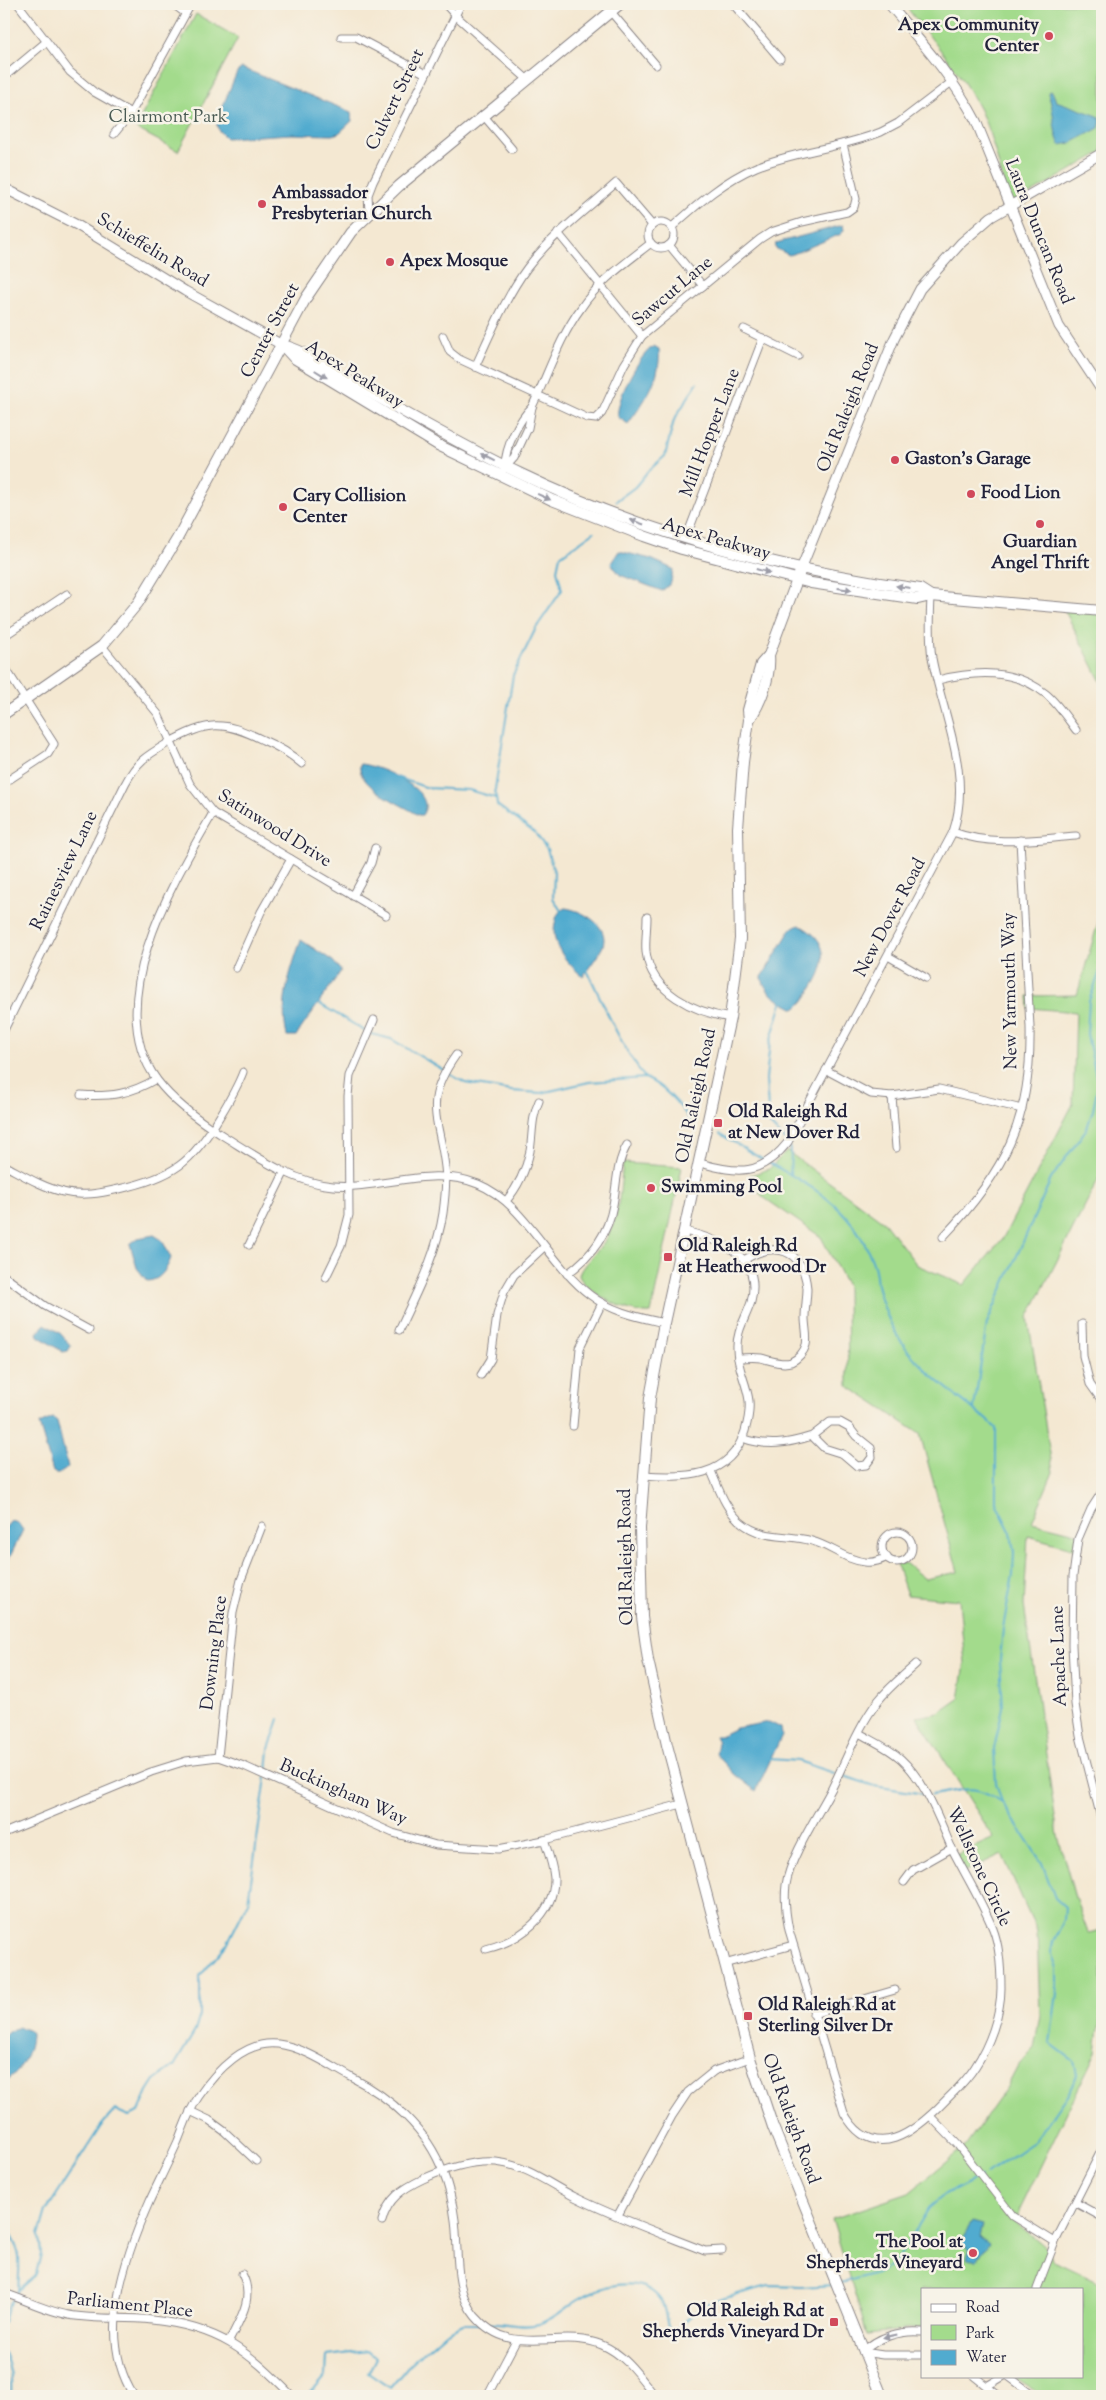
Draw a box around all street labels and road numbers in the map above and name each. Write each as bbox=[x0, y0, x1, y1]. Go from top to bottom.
street label: Culvert Street bbox=[360, 45, 432, 155]
street label: Laura Duncan Road bbox=[997, 155, 1079, 309]
street label: Schieffelin Road bbox=[91, 207, 213, 295]
street label: Sawcut Lane bbox=[627, 250, 719, 334]
street label: Center Street bbox=[235, 279, 307, 383]
street label: Apex Peakway bbox=[299, 334, 409, 416]
street label: Old Raleigh Road bbox=[811, 339, 887, 477]
street label: Mill Hopper Lane bbox=[674, 365, 748, 501]
street label: Apex Peakway bbox=[658, 512, 774, 568]
street label: Satinwood Drive bbox=[212, 783, 336, 875]
street label: Rainesview Lane bbox=[25, 807, 105, 935]
street label: New Dover Road bbox=[849, 854, 933, 982]
street label: New Yarmouth Way bbox=[997, 912, 1025, 1070]
street label: Old Raleigh Road bbox=[670, 1026, 724, 1166]
street label: Old Raleigh Road bbox=[613, 1488, 641, 1626]
street label: Downing Place bbox=[195, 1594, 235, 1712]
street label: Apache Lane bbox=[1045, 1605, 1075, 1707]
street label: Buckingham Way bbox=[275, 1753, 411, 1833]
street label: Wellstone Circle bbox=[939, 1803, 1017, 1931]
street label: Old Raleigh Road bbox=[754, 2050, 826, 2188]
street label: Parliament Place bbox=[66, 2286, 194, 2326]

